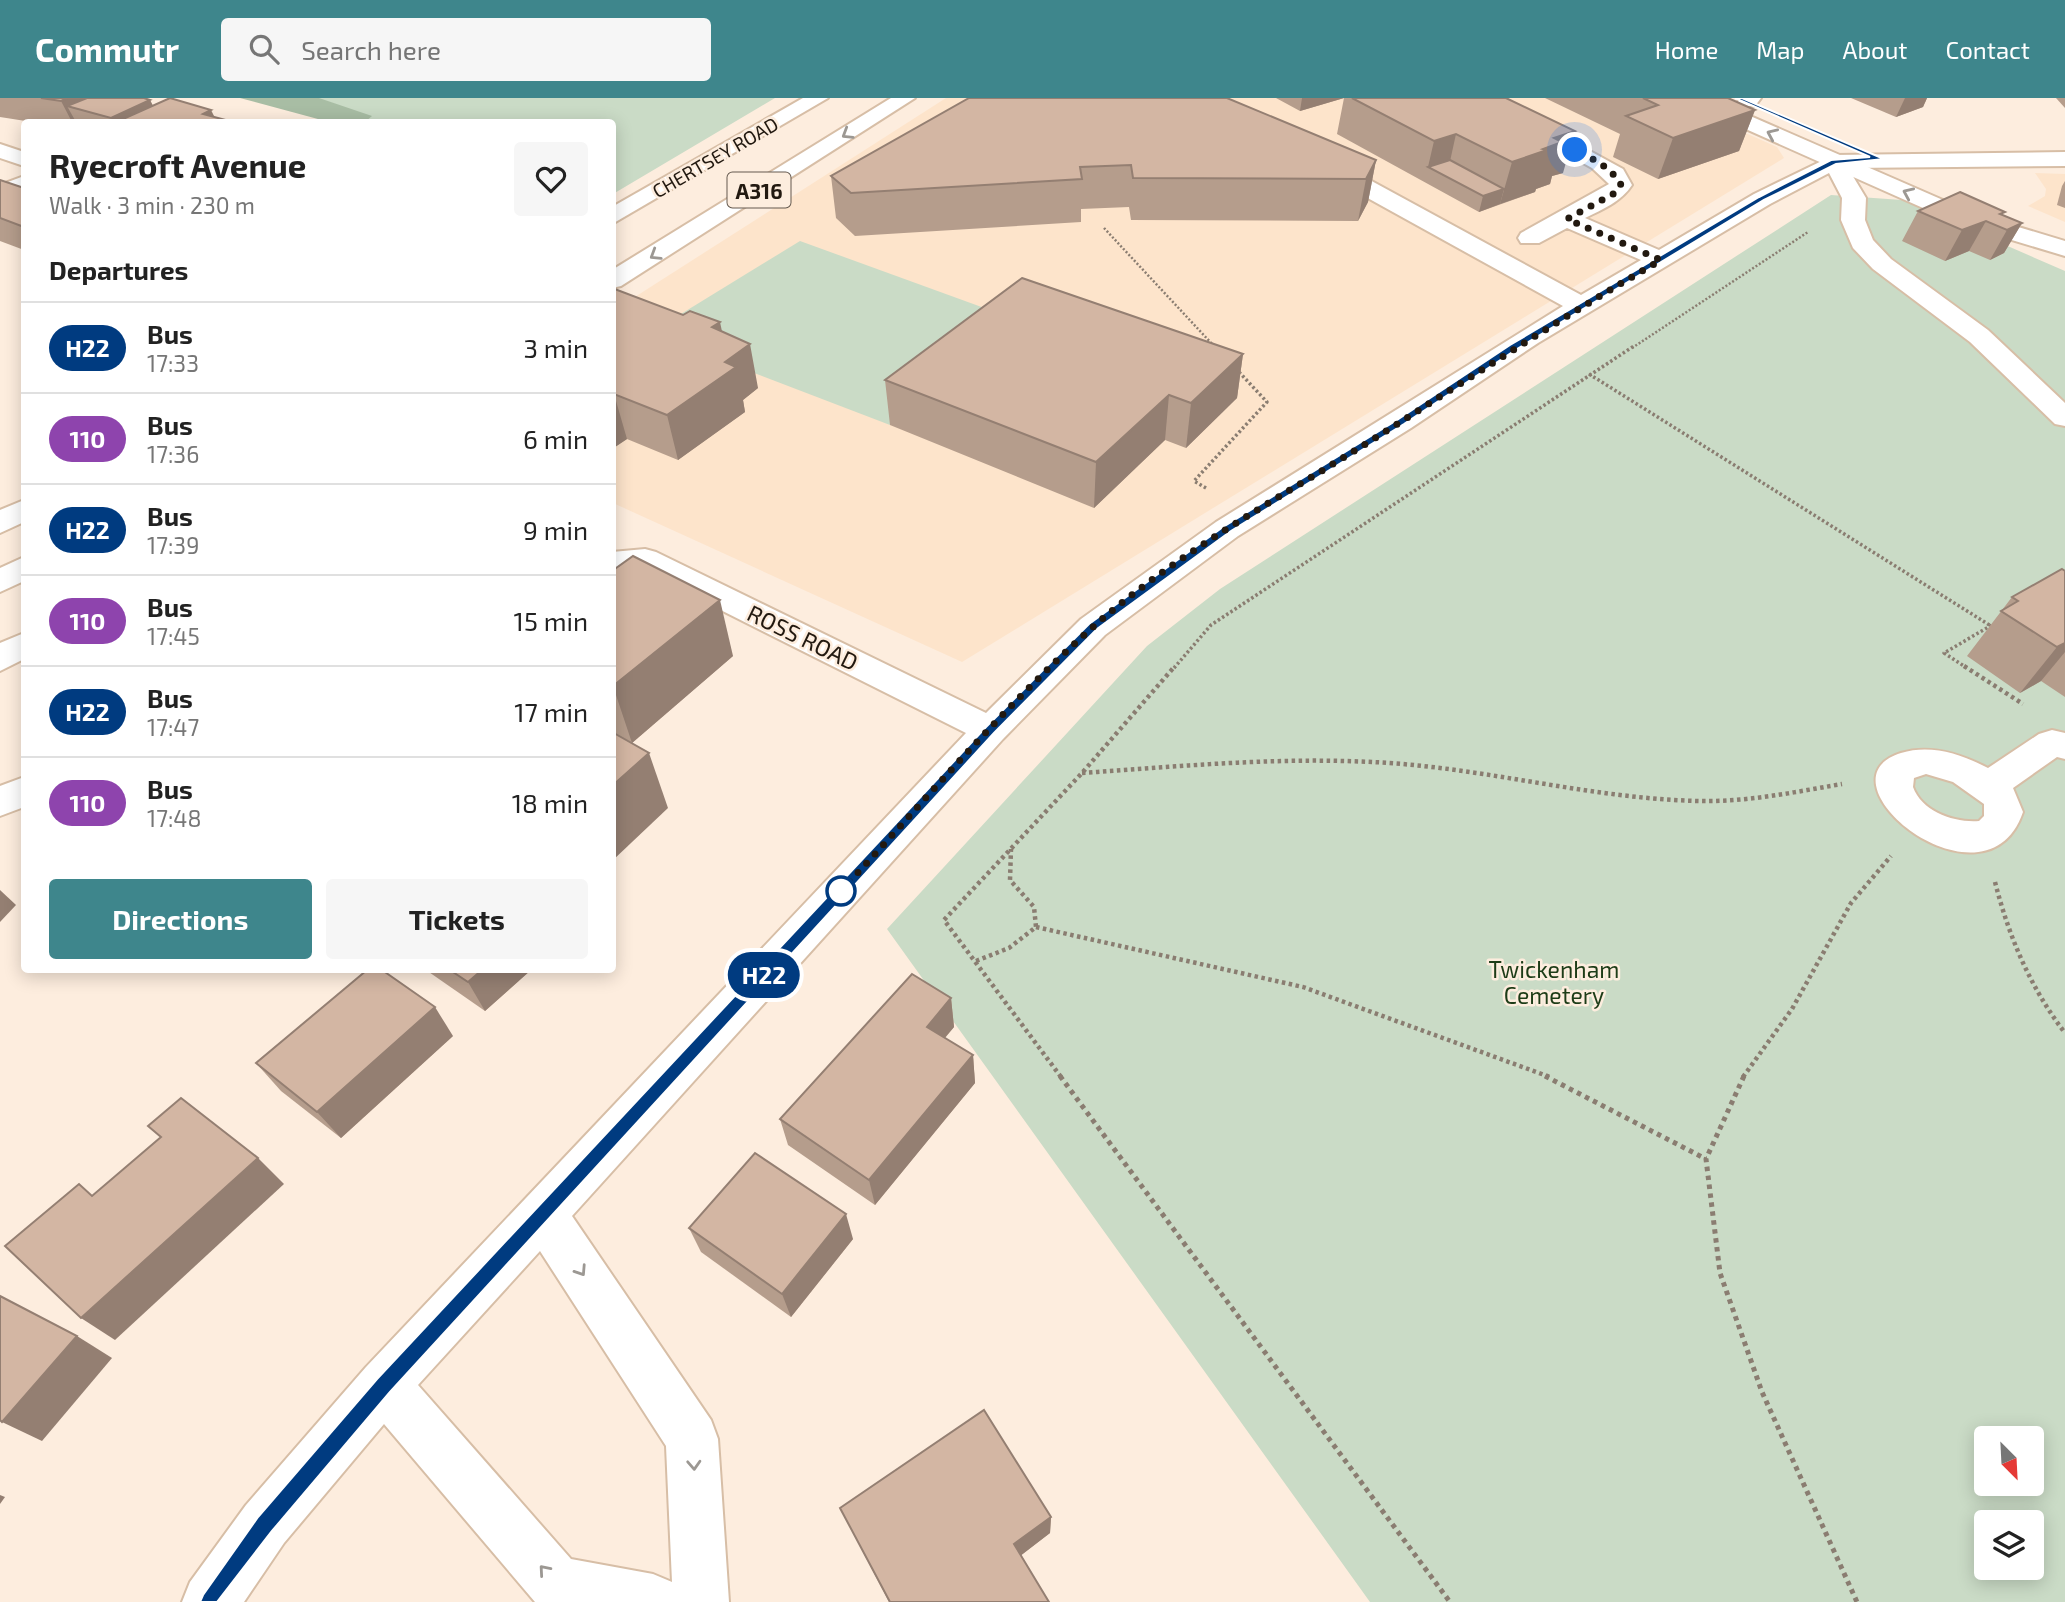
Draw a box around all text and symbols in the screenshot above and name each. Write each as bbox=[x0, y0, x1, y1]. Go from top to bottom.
search box bbox=[221, 18, 711, 81]
text: Commutr bbox=[35, 29, 179, 69]
icon: search bbox=[245, 30, 283, 68]
text: Search here bbox=[301, 34, 441, 65]
text: Home bbox=[1655, 35, 1718, 64]
text: Map bbox=[1756, 35, 1804, 64]
text: About bbox=[1842, 35, 1908, 64]
text: Contact bbox=[1946, 35, 2030, 64]
street label: CHERTSEY ROAD bbox=[648, 112, 782, 202]
one-way arrow bbox=[842, 126, 855, 139]
one-way arrow bbox=[1767, 128, 1779, 142]
your location bbox=[1557, 132, 1592, 167]
button: heart bbox=[514, 142, 588, 216]
text: Ryecroft Avenue bbox=[49, 145, 306, 185]
road number: A316 bbox=[728, 172, 790, 208]
one-way arrow bbox=[1903, 188, 1915, 202]
text: Walk · 3 min · 230 m bbox=[49, 191, 255, 219]
one-way arrow bbox=[649, 247, 662, 260]
text: Departures bbox=[49, 254, 188, 285]
text: Bus bbox=[147, 318, 193, 349]
text: 3 min bbox=[523, 332, 588, 363]
text: H22 bbox=[65, 333, 110, 362]
text: 17:33 bbox=[147, 349, 199, 377]
text: Bus bbox=[147, 409, 193, 440]
text: 6 min bbox=[523, 423, 588, 454]
text: 110 bbox=[70, 424, 105, 453]
text: 17:36 bbox=[147, 440, 199, 468]
text: Bus bbox=[147, 500, 193, 531]
text: 9 min bbox=[523, 514, 588, 545]
text: H22 bbox=[65, 515, 110, 544]
text: 17:39 bbox=[147, 531, 199, 559]
text: Bus bbox=[147, 591, 193, 622]
street label: ROSS ROAD bbox=[743, 598, 863, 676]
text: 15 min bbox=[514, 605, 588, 636]
text: 110 bbox=[70, 606, 105, 635]
text: 17:45 bbox=[147, 622, 200, 650]
text: Bus bbox=[147, 682, 193, 713]
text: 17 min bbox=[514, 696, 588, 727]
text: H22 bbox=[65, 697, 110, 726]
text: 17:47 bbox=[147, 713, 199, 741]
text: Bus bbox=[147, 773, 193, 804]
text: 18 min bbox=[512, 787, 588, 818]
text: 110 bbox=[70, 788, 105, 817]
text: 17:48 bbox=[147, 804, 201, 832]
unlabelled marker bbox=[826, 876, 856, 906]
button: Directions bbox=[49, 879, 312, 959]
button: Tickets bbox=[326, 879, 588, 959]
line badge: H22 bbox=[724, 952, 804, 998]
park label: Twickenham Cemetery bbox=[1489, 955, 1619, 1009]
text: H22 bbox=[742, 960, 786, 989]
one-way arrow bbox=[573, 1263, 585, 1276]
north arrow bbox=[1974, 1426, 2044, 1496]
map controls bbox=[1974, 1426, 2044, 1580]
one-way arrow bbox=[686, 1460, 701, 1471]
button: layers bbox=[1974, 1510, 2044, 1580]
one-way arrow bbox=[540, 1565, 552, 1578]

